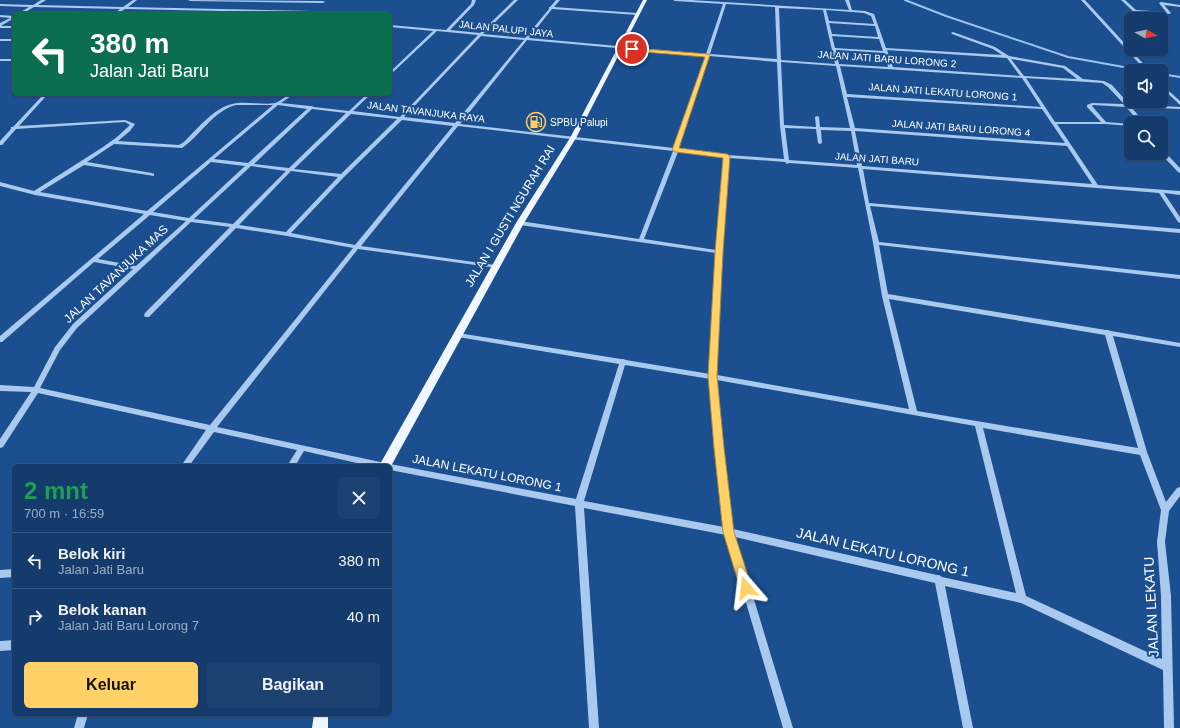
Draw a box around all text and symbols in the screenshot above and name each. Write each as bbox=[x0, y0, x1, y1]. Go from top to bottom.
north arrow bbox=[1124, 12, 1168, 56]
map controls bbox=[1124, 12, 1168, 160]
street label: JALAN PALUPI JAYA bbox=[458, 19, 554, 39]
icon: left bbox=[24, 28, 76, 80]
text: 380 m bbox=[90, 28, 169, 59]
pin bbox=[615, 32, 649, 66]
icon: arrive bbox=[621, 38, 643, 60]
street label: JALAN JATI BARU LORONG 2 bbox=[817, 49, 957, 69]
text: Jalan Jati Baru bbox=[90, 61, 209, 81]
button: sound bbox=[1124, 64, 1168, 108]
street label: JALAN JATI LEKATU LORONG 1 bbox=[868, 81, 1018, 103]
street label: JALAN TAVANJUKA RAYA bbox=[367, 99, 486, 125]
fuel station icon: SPBU Palupi bbox=[525, 111, 547, 133]
button: search bbox=[1124, 116, 1168, 160]
place label: SPBU Palupi bbox=[550, 117, 608, 128]
street label: JALAN JATI BARU LORONG 4 bbox=[891, 118, 1031, 138]
street label: JALAN I GUSTI NGURAH RAI bbox=[462, 143, 558, 289]
street label: JALAN JATI BARU bbox=[835, 151, 919, 167]
street label: JALAN TAVANJUKA MAS bbox=[61, 222, 171, 326]
street label: JALAN LEKATU LORONG 1 bbox=[411, 452, 563, 494]
text: 2 mnt bbox=[24, 477, 88, 504]
button: close bbox=[338, 477, 380, 519]
text: 700 m · 16:59 bbox=[24, 506, 104, 521]
street label: JALAN LEKATU LORONG 1 bbox=[795, 524, 971, 580]
text: Belok kiri bbox=[58, 545, 126, 562]
icon: left bbox=[24, 550, 46, 572]
text: 380 m bbox=[338, 552, 380, 569]
street label: JALAN LEKATU bbox=[1140, 556, 1162, 658]
text: Jalan Jati Baru bbox=[58, 562, 144, 577]
position arrow bbox=[725, 567, 767, 609]
text: Belok kanan bbox=[58, 601, 146, 618]
icon: right bbox=[24, 606, 46, 628]
text: 40 m bbox=[347, 608, 380, 625]
text: Jalan Jati Baru Lorong 7 bbox=[58, 618, 199, 633]
button: Keluar bbox=[24, 662, 198, 708]
button: Bagikan bbox=[206, 662, 380, 708]

